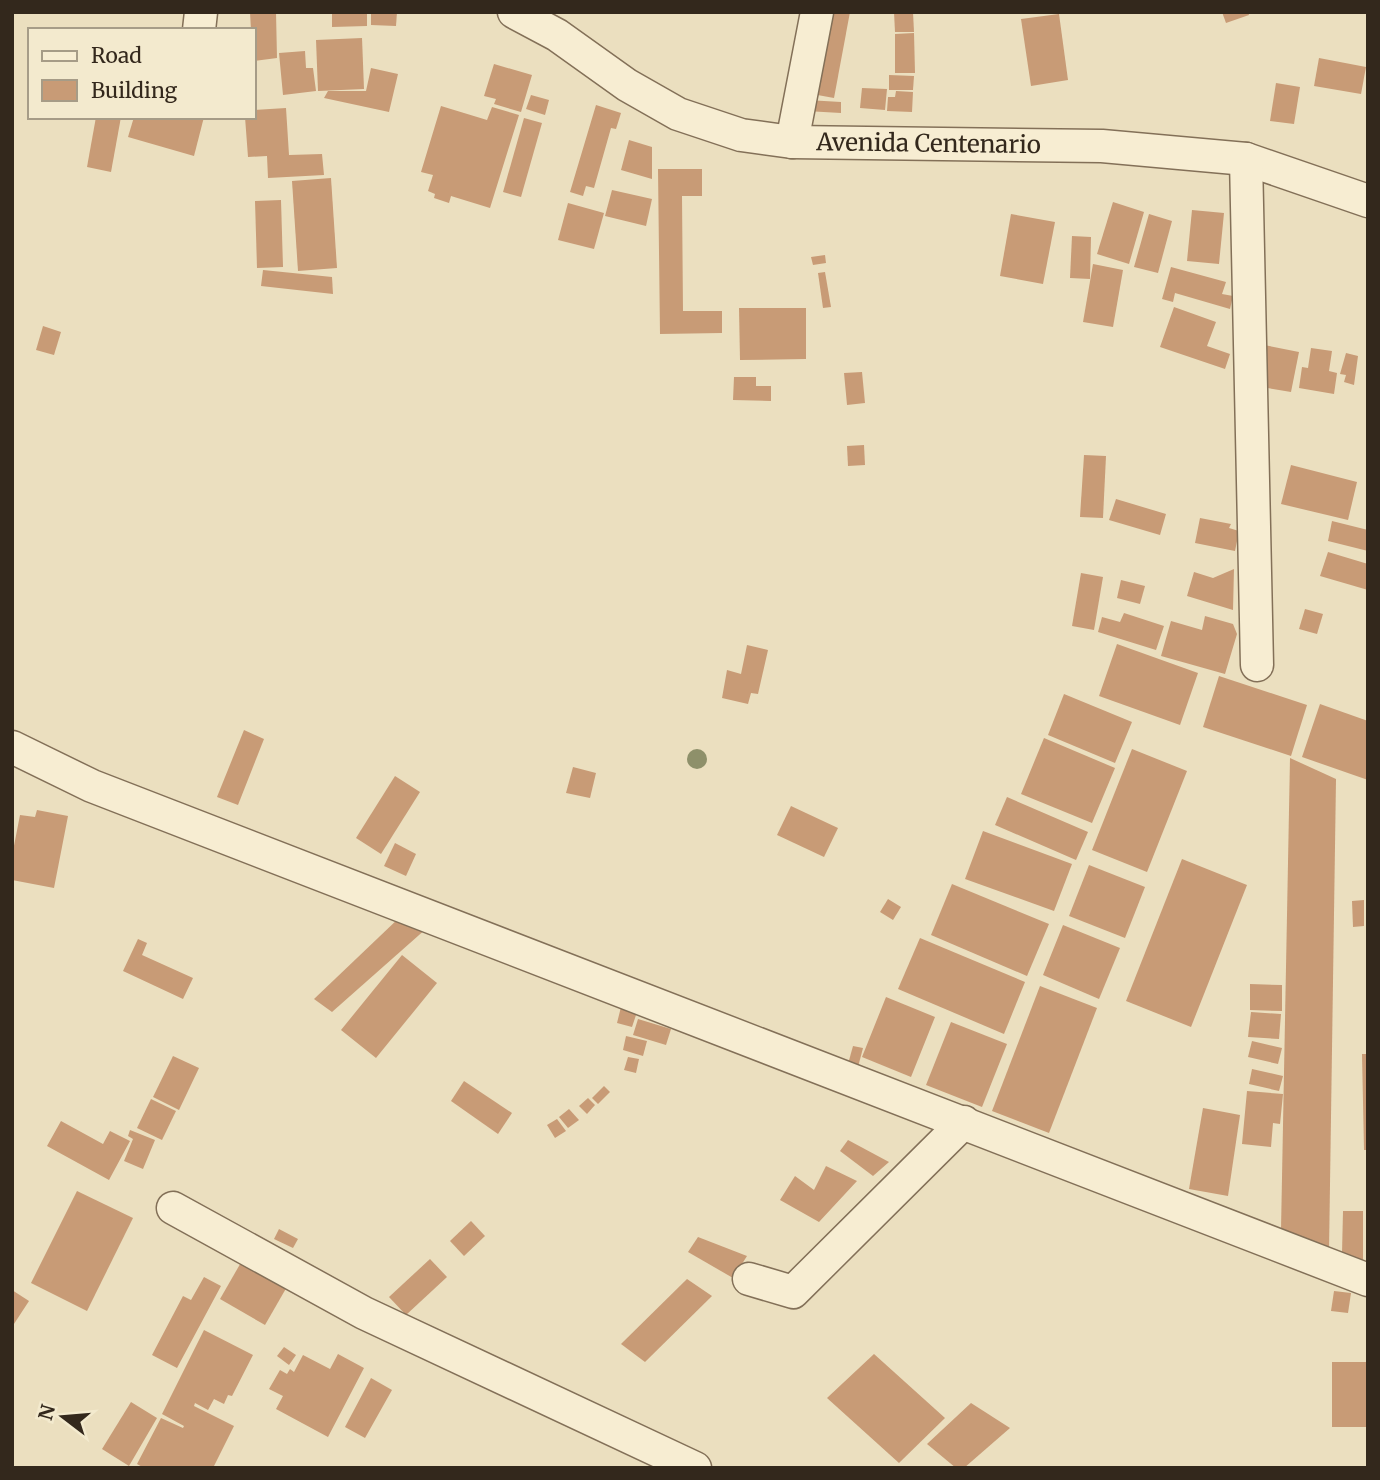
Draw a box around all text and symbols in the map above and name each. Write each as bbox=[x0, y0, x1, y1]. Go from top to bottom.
legend bbox=[28, 28, 256, 119]
text: Road bbox=[91, 42, 142, 69]
text: Building bbox=[91, 77, 178, 104]
street label: Avenida Centenario bbox=[815, 126, 1041, 160]
north arrow bbox=[28, 1382, 98, 1452]
text: N bbox=[33, 1402, 60, 1423]

